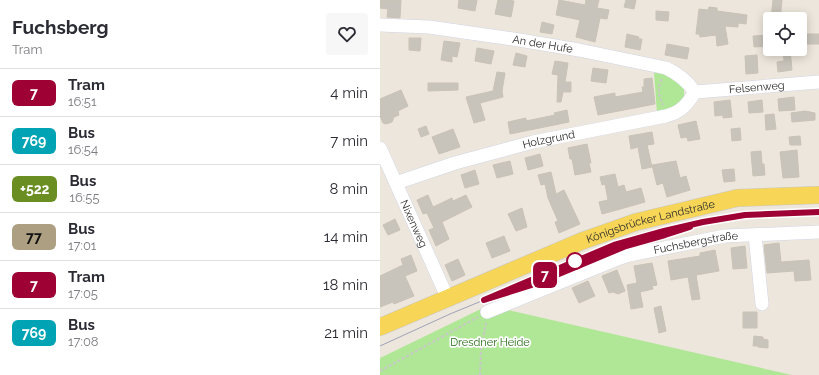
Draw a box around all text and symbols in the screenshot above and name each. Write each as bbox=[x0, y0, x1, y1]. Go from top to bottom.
map controls bbox=[763, 12, 807, 56]
button: locate bbox=[763, 12, 807, 56]
button: heart bbox=[326, 13, 368, 55]
text: Fuchsberg bbox=[12, 16, 109, 38]
street label: An der Hufe bbox=[512, 33, 574, 55]
text: Tram bbox=[12, 42, 42, 57]
text: Tram bbox=[68, 76, 105, 94]
street label: Felsenweg bbox=[729, 78, 785, 96]
text: 4 min bbox=[330, 84, 368, 102]
text: 7 bbox=[30, 85, 38, 101]
text: 16:51 bbox=[68, 94, 97, 109]
text: Bus bbox=[68, 124, 95, 142]
street label: Holzgrund bbox=[521, 127, 576, 151]
text: 7 min bbox=[330, 132, 368, 150]
text: 769 bbox=[22, 133, 46, 149]
text: 16:54 bbox=[68, 142, 98, 157]
text: Bus bbox=[69, 172, 96, 190]
text: 8 min bbox=[329, 180, 368, 198]
text: +522 bbox=[20, 181, 49, 197]
text: 16:55 bbox=[69, 190, 99, 205]
street label: Königsbrücker Landstraße bbox=[585, 197, 717, 245]
street label: Nixenweg bbox=[398, 198, 430, 250]
text: Bus bbox=[68, 220, 95, 238]
text: 14 min bbox=[324, 228, 368, 246]
text: 77 bbox=[26, 229, 42, 245]
street label: Fuchsbergstraße bbox=[652, 229, 739, 256]
text: 17:01 bbox=[68, 238, 96, 253]
unlabelled marker bbox=[566, 252, 584, 270]
line badge: 7 bbox=[532, 262, 558, 288]
text: 7 bbox=[541, 267, 549, 283]
text: Tram bbox=[68, 268, 105, 286]
text: 18 min bbox=[323, 276, 368, 294]
text: 7 bbox=[30, 277, 38, 293]
text: 17:05 bbox=[68, 286, 98, 301]
text: Bus bbox=[68, 316, 95, 334]
text: 21 min bbox=[324, 324, 368, 342]
text: 769 bbox=[22, 325, 46, 341]
text: 17:08 bbox=[68, 334, 99, 349]
park label: Dresdner Heide bbox=[450, 336, 530, 349]

